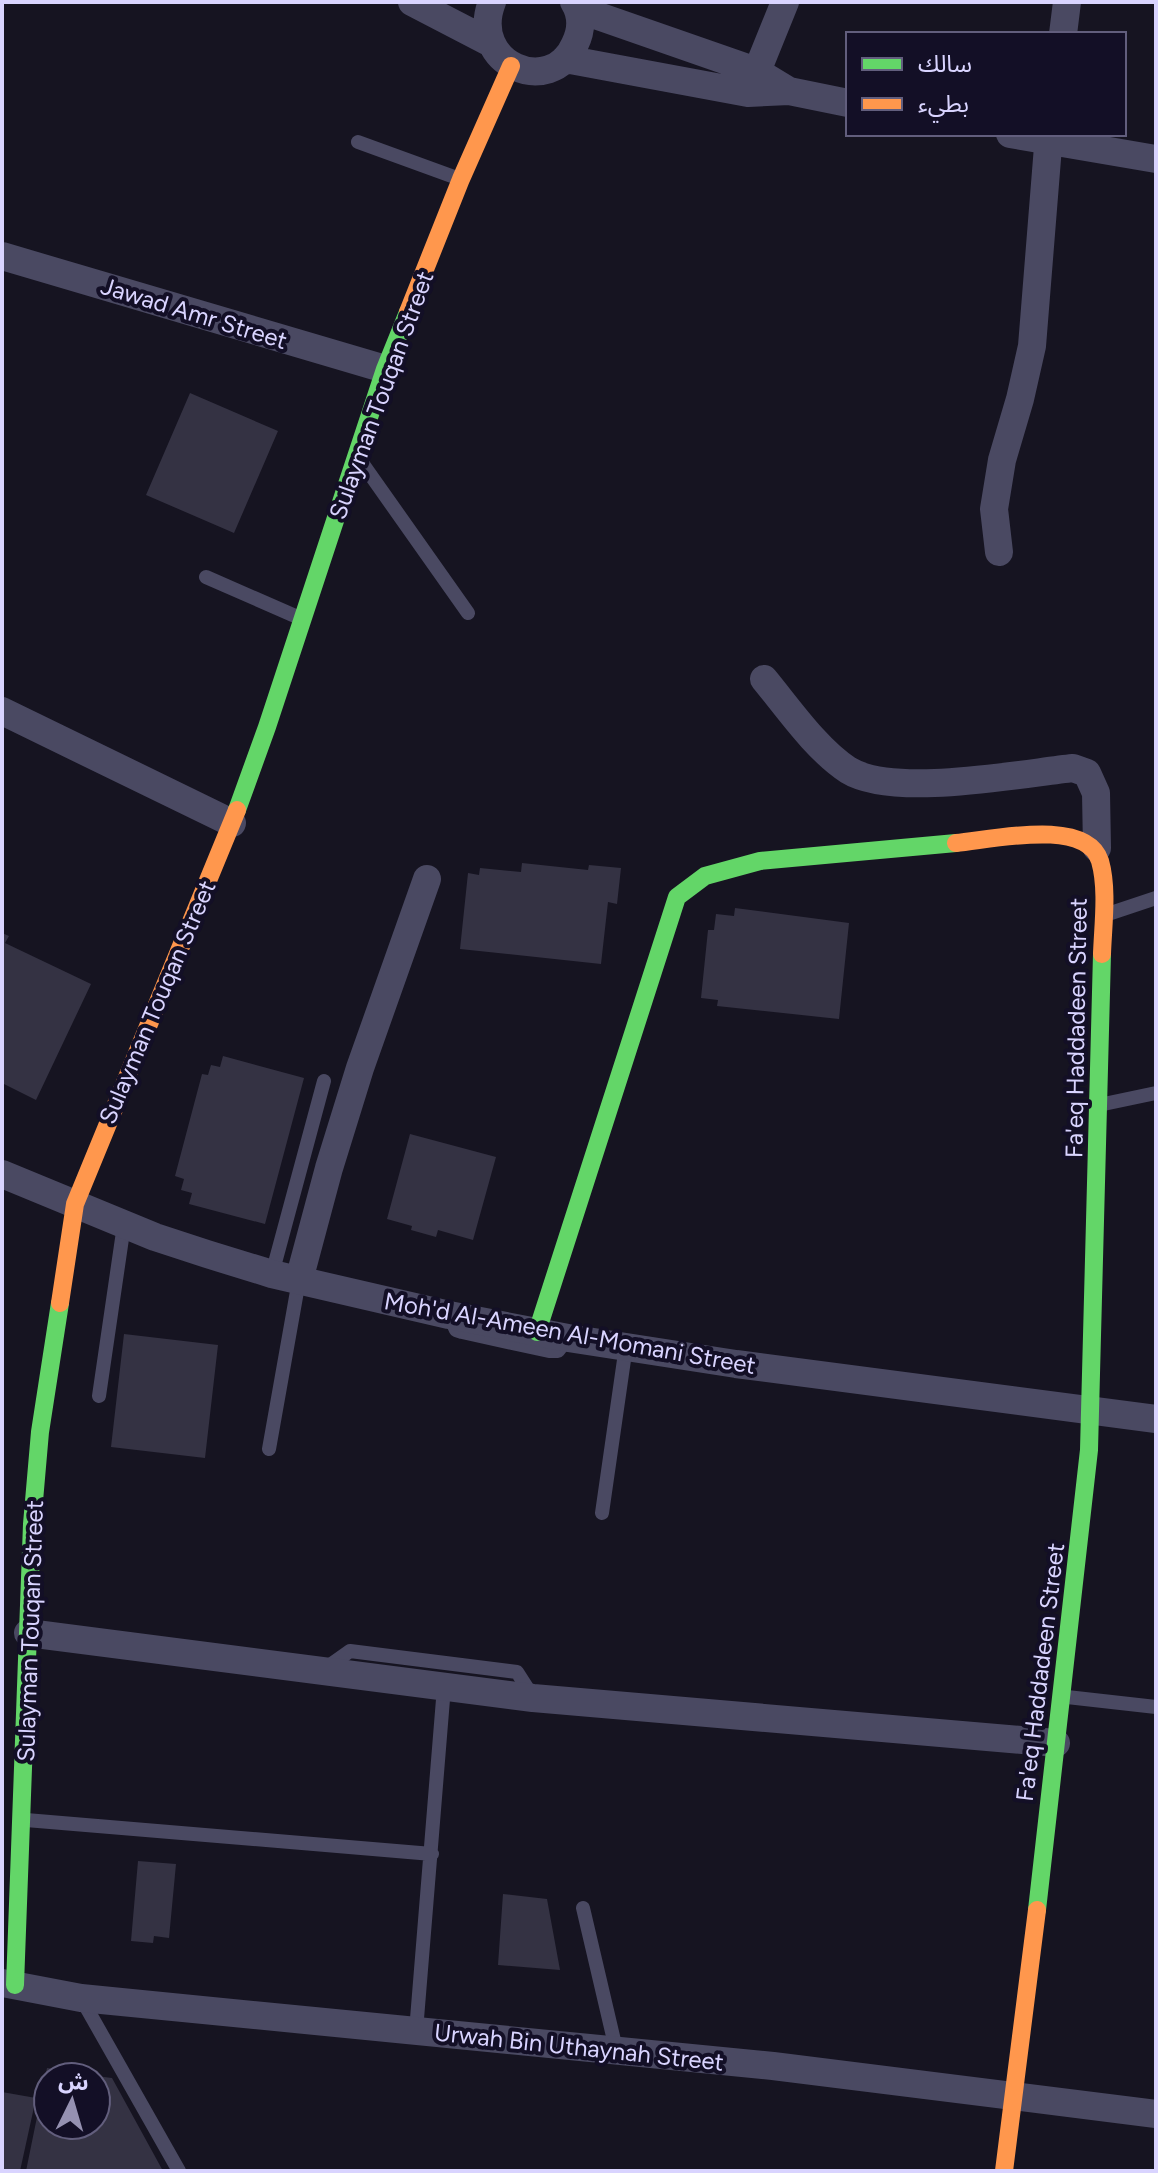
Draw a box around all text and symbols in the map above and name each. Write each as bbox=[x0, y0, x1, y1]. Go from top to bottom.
legend bbox=[846, 32, 1126, 136]
text: سالك bbox=[918, 49, 972, 78]
text: بطيء bbox=[918, 89, 969, 123]
street label: Sulayman Touqan Street bbox=[323, 267, 439, 523]
street label: Jawad Amr Street bbox=[97, 271, 291, 355]
street label: Sulayman Touqan Street bbox=[93, 876, 221, 1128]
street label: Fa'eq Haddadeen Street bbox=[1059, 898, 1093, 1158]
street label: Moh'd Al-Ameen Al-Momani Street bbox=[382, 1286, 758, 1380]
street label: Sulayman Touqan Street bbox=[11, 1500, 49, 1762]
street label: Fa'eq Haddadeen Street bbox=[1010, 1541, 1070, 1803]
street label: Urwah Bin Uthaynah Street bbox=[433, 2017, 725, 2077]
north arrow bbox=[32, 2061, 112, 2141]
text: ش bbox=[58, 2067, 90, 2096]

